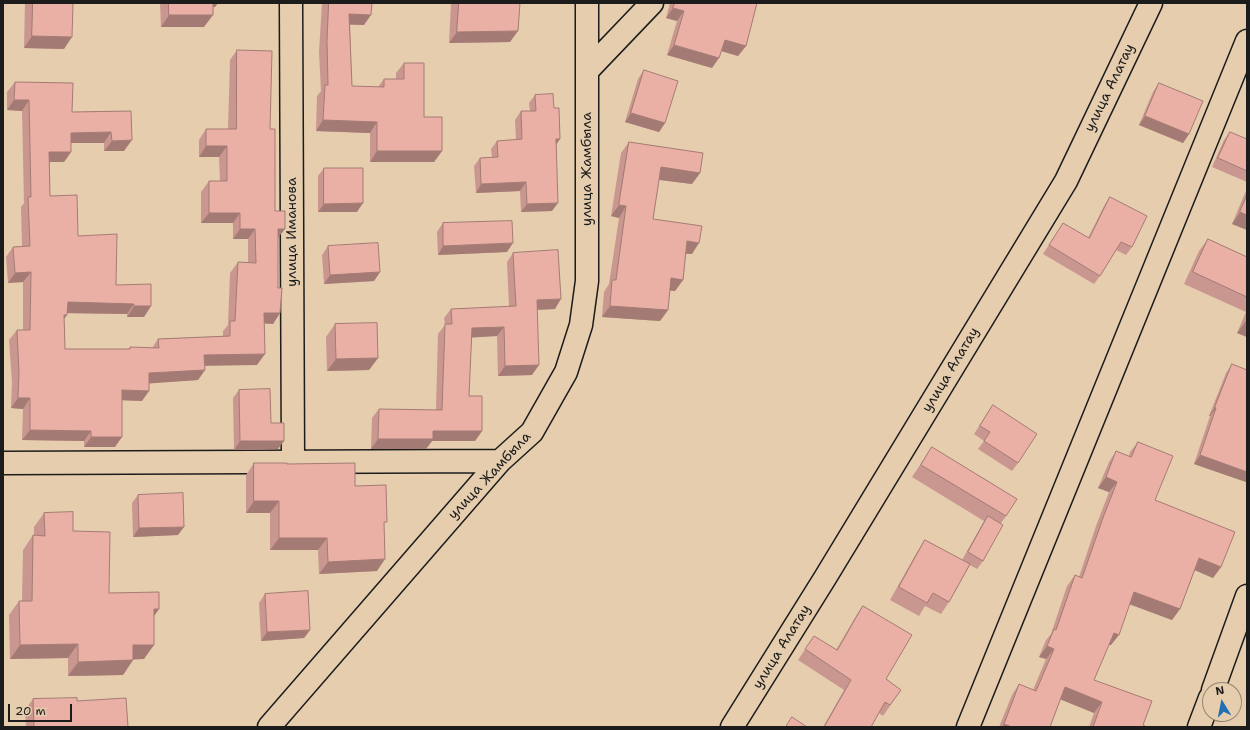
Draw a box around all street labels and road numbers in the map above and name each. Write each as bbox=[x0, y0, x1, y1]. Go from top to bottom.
street label: улица Алатау bbox=[1081, 41, 1139, 135]
street label: улица Жамбыла bbox=[579, 112, 595, 226]
street label: улица Иманова bbox=[284, 177, 300, 287]
street label: улица Алатау bbox=[919, 324, 983, 416]
street label: улица Жамбыла bbox=[445, 429, 535, 523]
street label: улица Алатау bbox=[749, 602, 815, 692]

